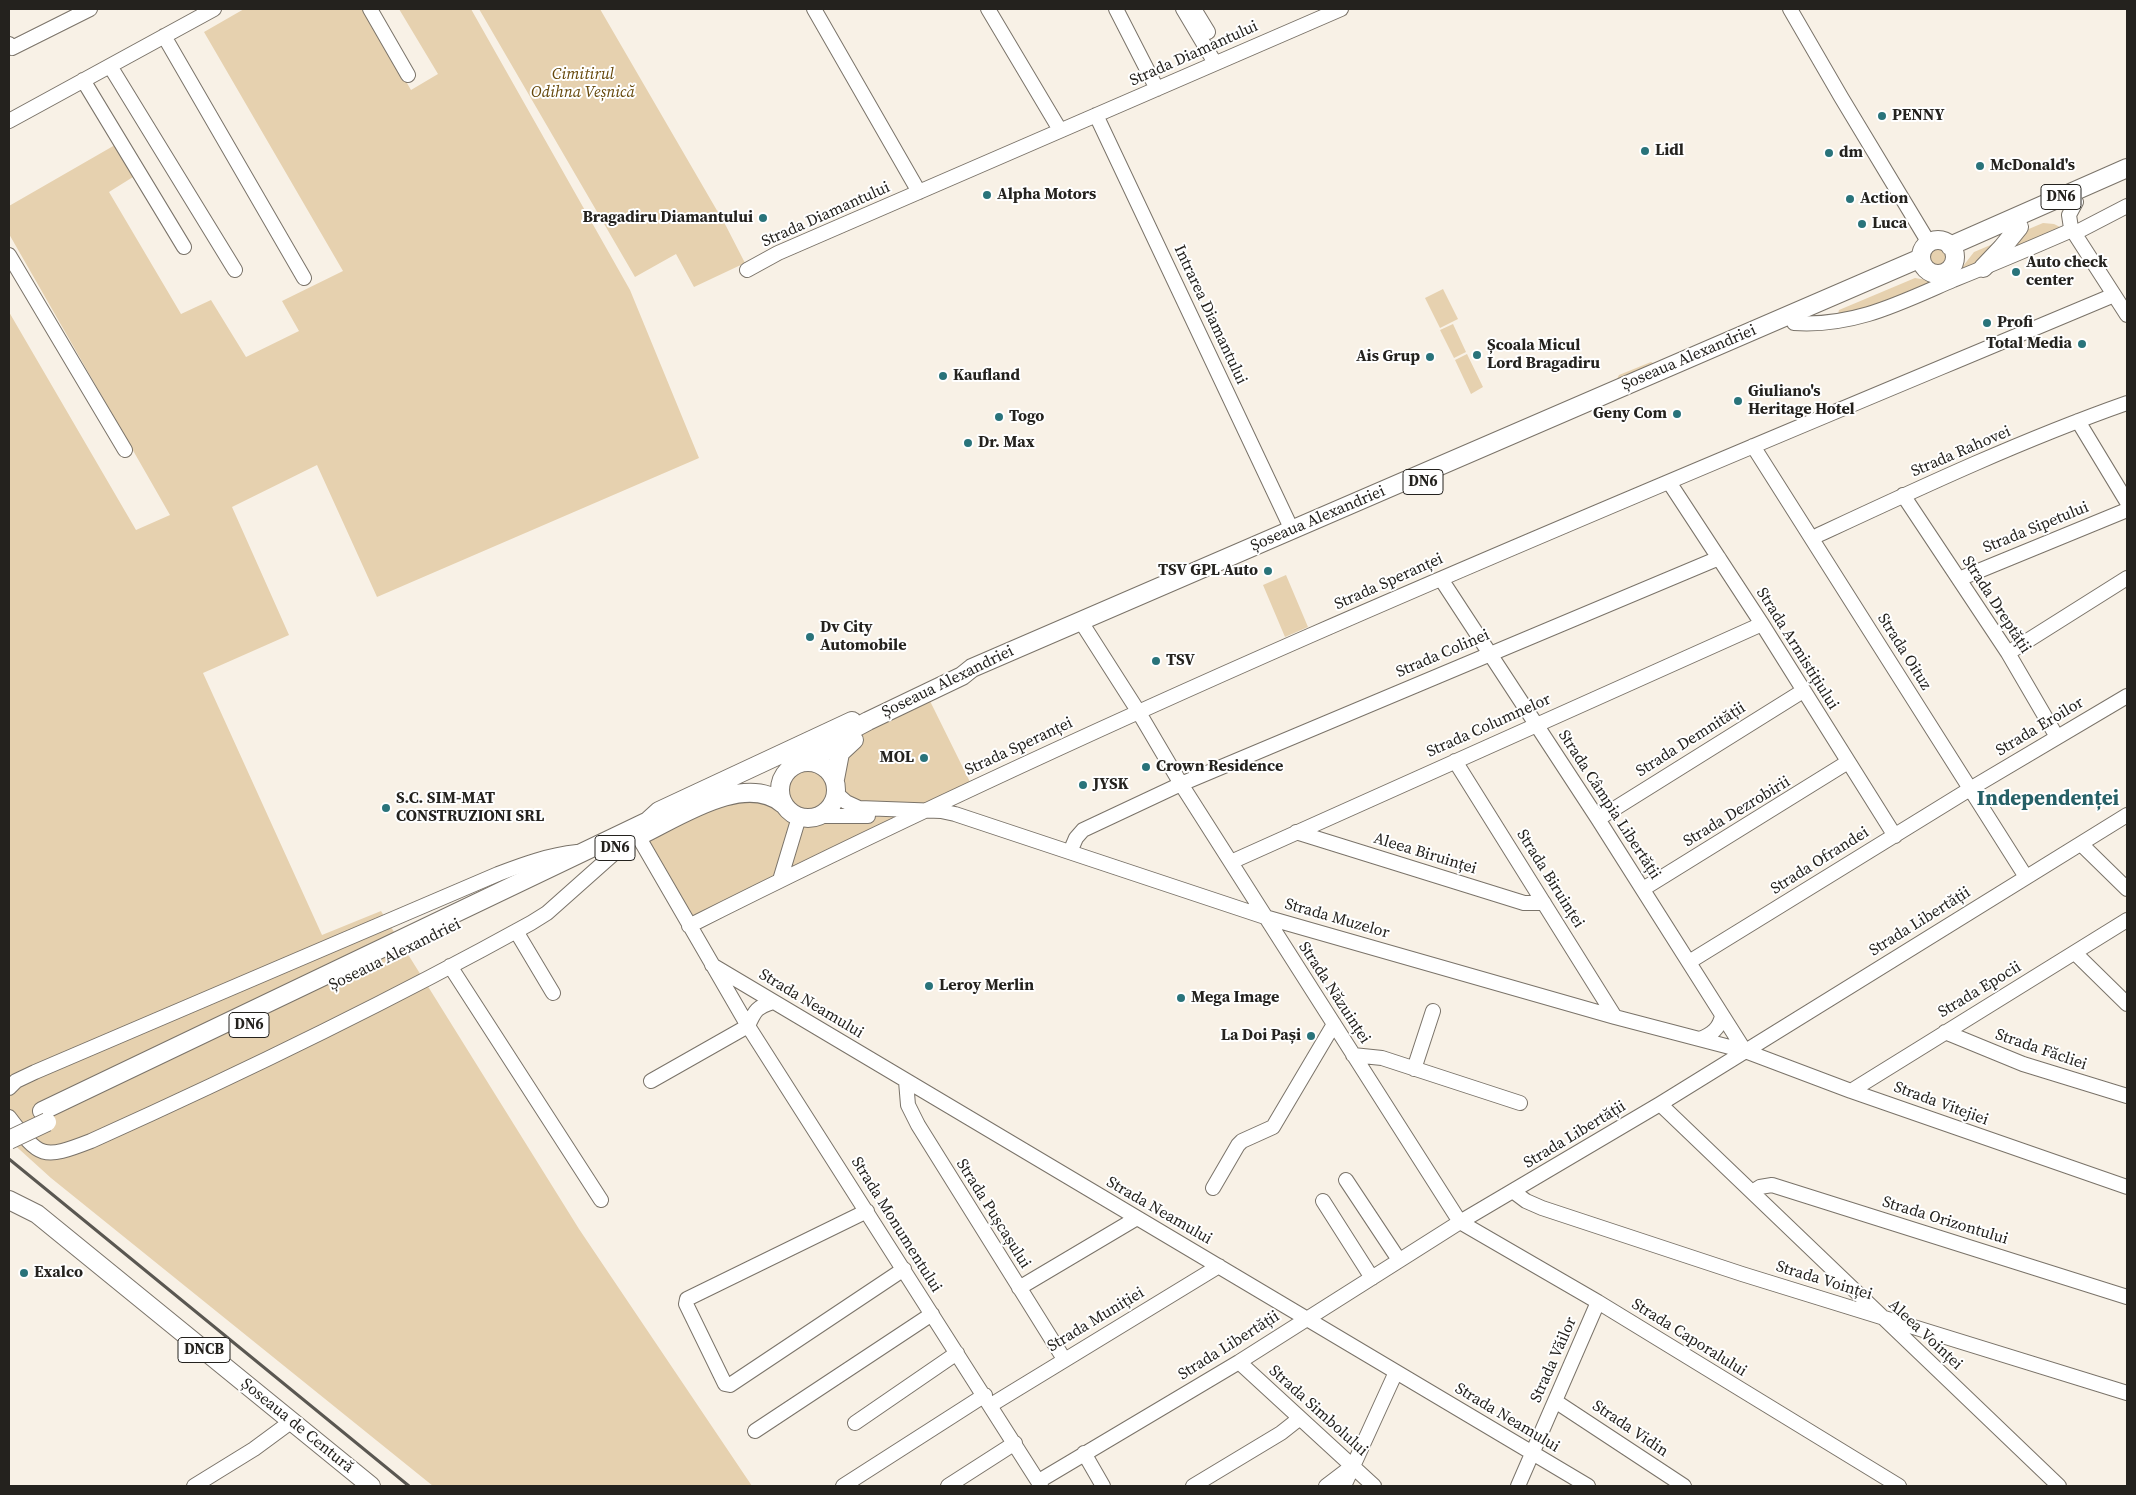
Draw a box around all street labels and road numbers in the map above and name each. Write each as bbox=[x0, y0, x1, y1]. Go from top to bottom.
street label: Strada Diamantului bbox=[1127, 17, 1261, 91]
street label: Strada Diamantului bbox=[759, 178, 893, 252]
road number: DN6 bbox=[2041, 184, 2081, 210]
street label: Intrarea Diamantului bbox=[1169, 242, 1251, 388]
street label: Șoseaua Alexandriei bbox=[1619, 321, 1759, 395]
street label: Strada Rahovei bbox=[1908, 422, 2014, 482]
road number: DN6 bbox=[1403, 470, 1443, 494]
street label: Șoseaua Alexandriei bbox=[1248, 482, 1388, 556]
street label: Strada Sipetului bbox=[1980, 498, 2092, 558]
street label: Strada Speranței bbox=[1332, 550, 1446, 614]
street label: Strada Dreptății bbox=[1957, 553, 2035, 657]
street label: Strada Armistițiului bbox=[1752, 584, 1842, 714]
street label: Strada Oituz bbox=[1873, 610, 1935, 694]
street label: Strada Colinei bbox=[1393, 626, 1493, 682]
street label: Șoseaua Alexandriei bbox=[879, 642, 1017, 722]
street label: Strada Columnelor bbox=[1424, 690, 1554, 762]
street label: Strada Eroilor bbox=[1993, 693, 2087, 761]
street label: Strada Demnității bbox=[1633, 699, 1749, 781]
street label: Strada Speranței bbox=[962, 714, 1076, 780]
street label: Strada Câmpia Libertății bbox=[1554, 727, 1664, 883]
street label: Strada Dezrobirii bbox=[1680, 773, 1794, 851]
street label: Strada Ofrandei bbox=[1767, 823, 1873, 899]
street label: Strada Biruinței bbox=[1512, 826, 1588, 932]
street label: Aleea Biruinței bbox=[1371, 829, 1479, 879]
road number: DN6 bbox=[595, 836, 635, 860]
street label: Strada Libertății bbox=[1866, 883, 1974, 961]
street label: Strada Muzelor bbox=[1283, 895, 1391, 943]
street label: Șoseaua Alexandriei bbox=[326, 915, 464, 995]
street label: Strada Năzuinței bbox=[1294, 938, 1374, 1048]
street label: Strada Epocii bbox=[1935, 958, 2025, 1022]
street label: Strada Neamului bbox=[755, 965, 867, 1043]
road number: DN6 bbox=[229, 1012, 269, 1038]
street label: Strada Făcliei bbox=[1993, 1025, 2089, 1075]
street label: Strada Vitejiei bbox=[1891, 1078, 1991, 1130]
street label: Strada Libertății bbox=[1521, 1097, 1629, 1173]
street label: Strada Monumentului bbox=[847, 1154, 945, 1296]
street label: Strada Pușcașului bbox=[952, 1156, 1034, 1272]
street label: Strada Neamului bbox=[1103, 1173, 1215, 1249]
street label: Strada Orizontului bbox=[1880, 1193, 2010, 1249]
street label: Strada Voinței bbox=[1774, 1257, 1874, 1305]
street label: Strada Muniției bbox=[1044, 1284, 1148, 1356]
street label: Strada Caporalului bbox=[1628, 1295, 1750, 1381]
street label: Aleea Voinței bbox=[1884, 1296, 1966, 1374]
street label: Strada Libertății bbox=[1175, 1307, 1283, 1385]
street label: Strada Văilor bbox=[1527, 1314, 1581, 1406]
road number: DNCB bbox=[178, 1338, 230, 1362]
street label: Strada Simbolului bbox=[1265, 1362, 1371, 1460]
street label: Șoseaua de Centură bbox=[237, 1375, 357, 1477]
street label: Strada Neamului bbox=[1451, 1379, 1563, 1457]
street label: Strada Vidin bbox=[1588, 1397, 1672, 1461]

